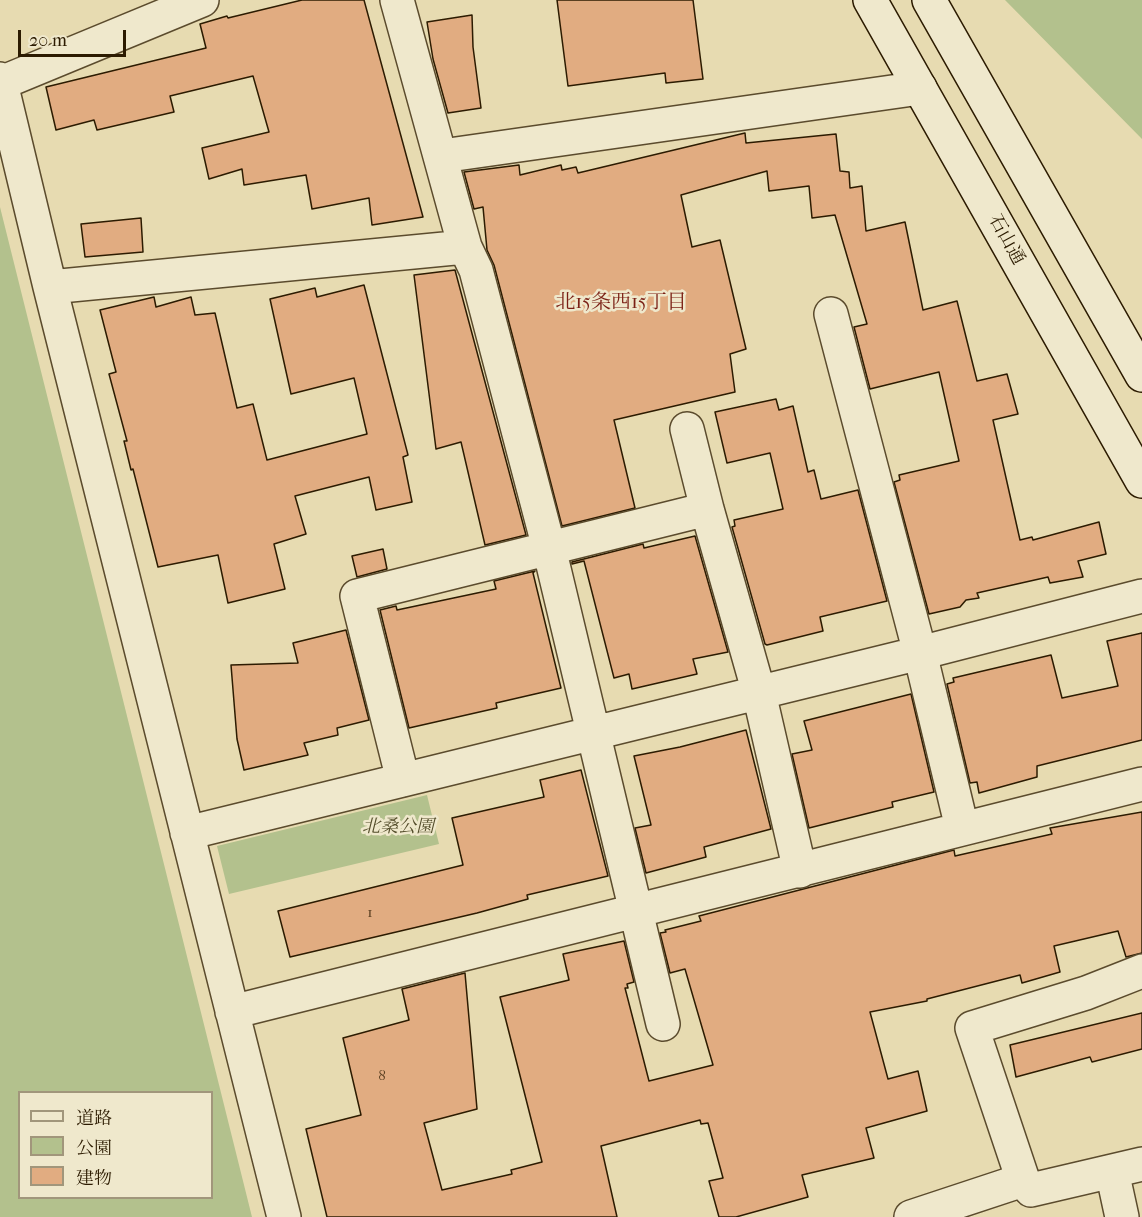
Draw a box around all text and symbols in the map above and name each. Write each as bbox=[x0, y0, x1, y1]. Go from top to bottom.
scale bar bbox=[21, 18, 129, 56]
text: 20 m bbox=[29, 30, 67, 51]
street label: 石山通 bbox=[983, 211, 1029, 269]
district label: 北15条西15丁目 bbox=[555, 291, 687, 315]
park label: 北桑公園 bbox=[362, 817, 434, 839]
house number: 1 bbox=[367, 904, 373, 922]
house number: 8 bbox=[378, 1067, 386, 1085]
legend bbox=[18, 1091, 213, 1199]
text: 道路 bbox=[76, 1108, 112, 1129]
text: 公園 bbox=[76, 1138, 112, 1159]
text: 建物 bbox=[76, 1168, 112, 1189]

